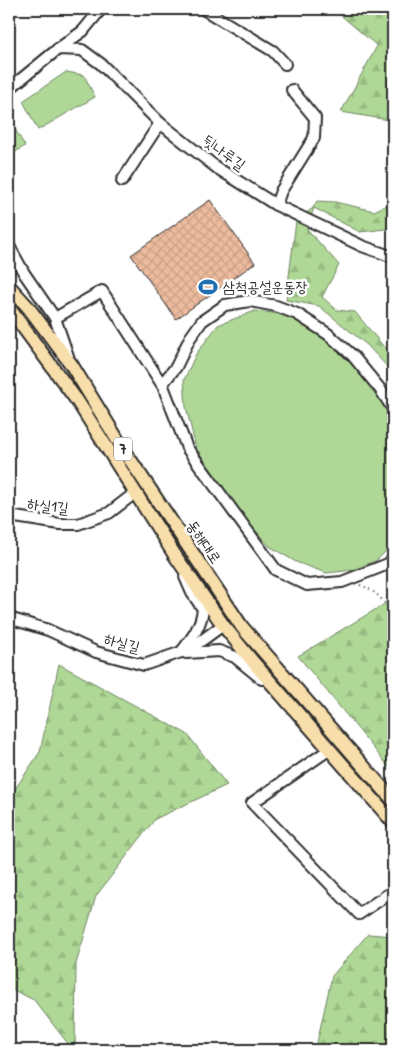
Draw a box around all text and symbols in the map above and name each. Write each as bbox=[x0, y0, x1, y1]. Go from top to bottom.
street label: 뒷나루길 bbox=[198, 130, 250, 175]
sports icon: 삼척공설운동장 bbox=[197, 276, 219, 298]
place label: 삼척공설운동장 bbox=[223, 276, 308, 297]
road number: 7 bbox=[114, 438, 132, 460]
street label: 하실1길 bbox=[26, 493, 70, 518]
street label: 동해대로 bbox=[182, 516, 227, 568]
street label: 하실길 bbox=[102, 628, 142, 657]

